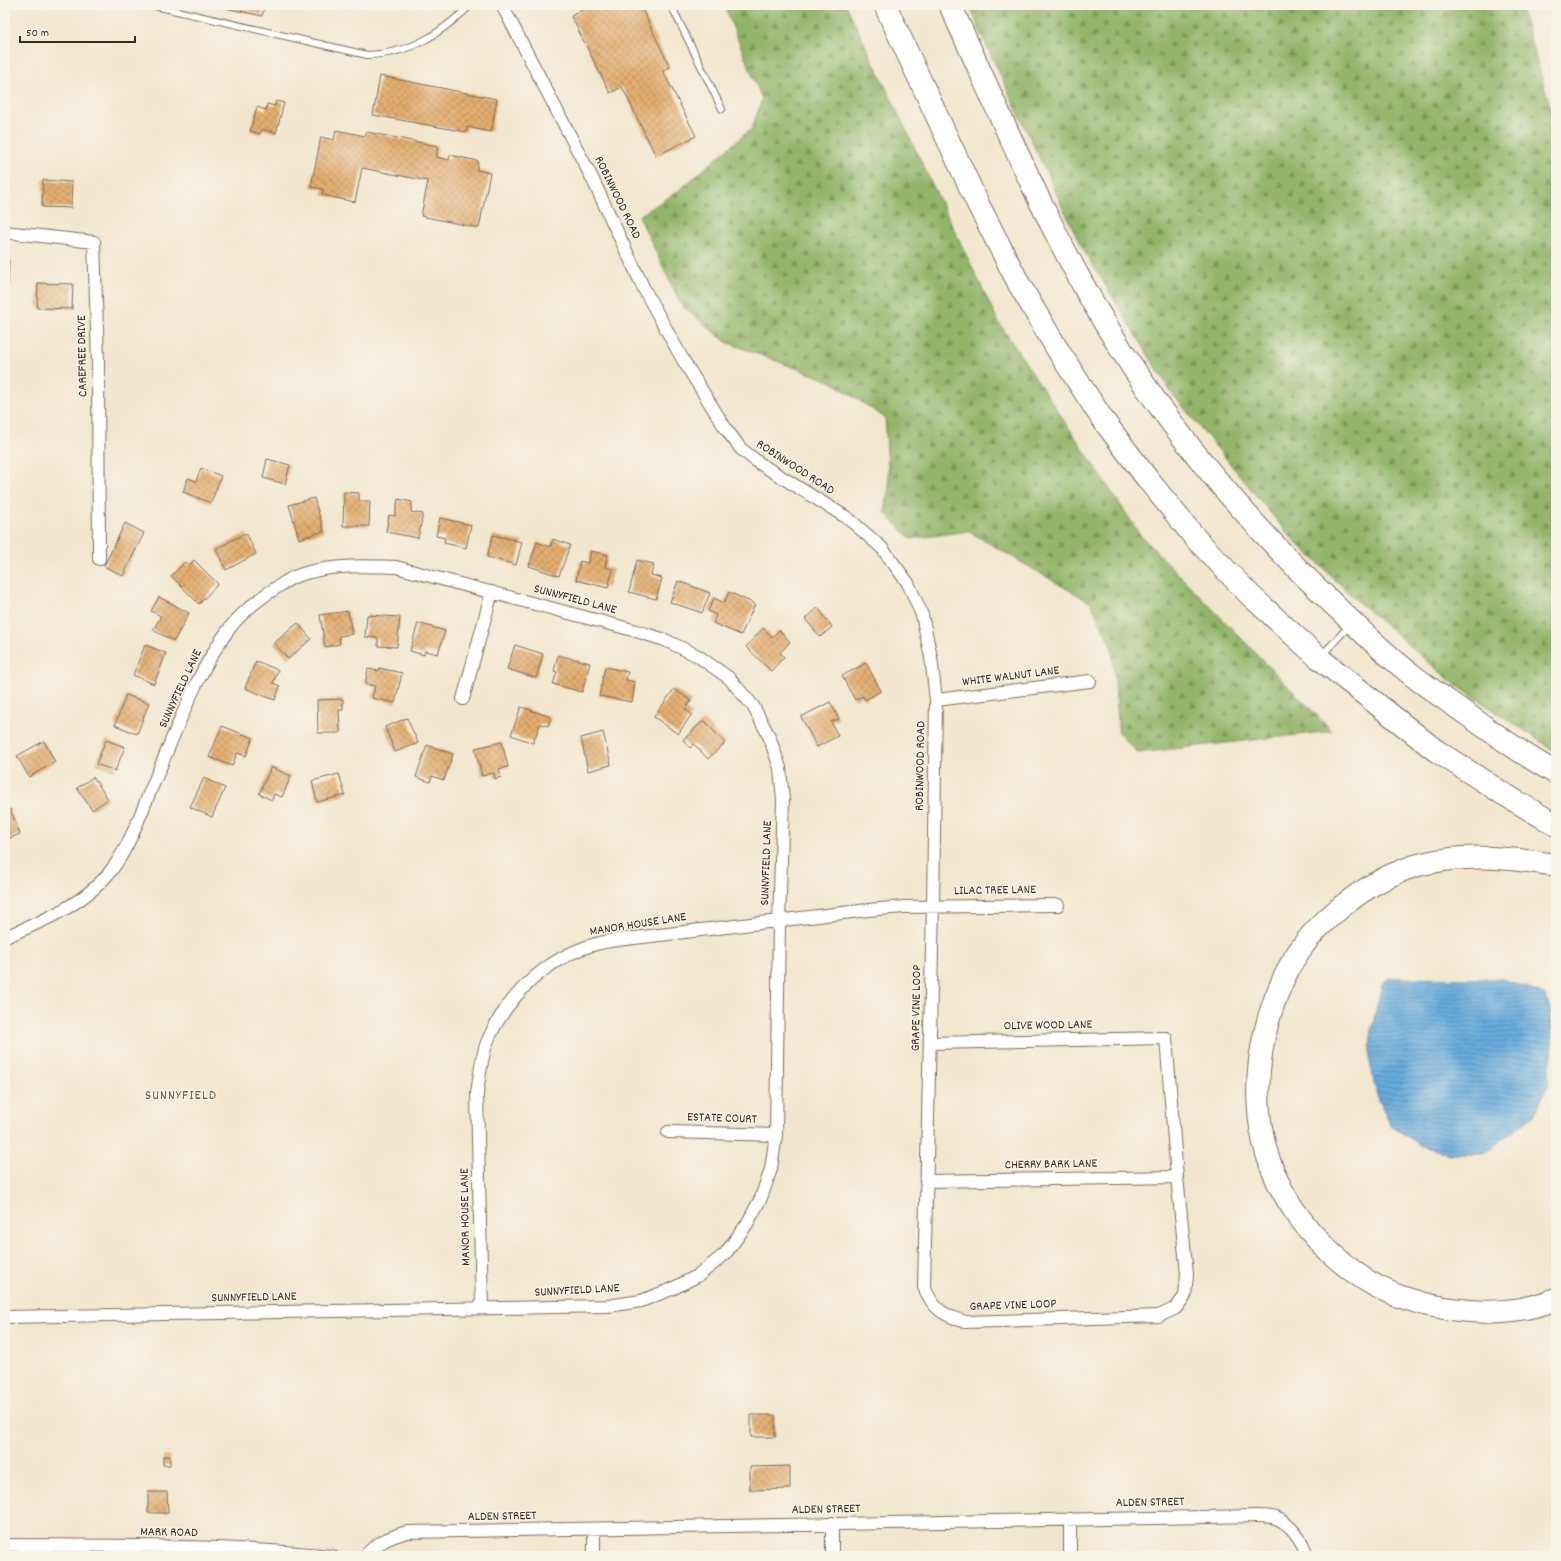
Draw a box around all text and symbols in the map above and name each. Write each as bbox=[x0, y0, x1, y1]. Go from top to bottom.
scale bar bbox=[20, 18, 135, 44]
text: 50 m bbox=[26, 25, 49, 42]
street label: ROBINWOOD ROAD bbox=[589, 153, 645, 243]
street label: CAREFREE DRIVE bbox=[73, 315, 93, 397]
street label: ROBINWOOD ROAD bbox=[752, 436, 838, 501]
street label: SUNNYFIELD LANE bbox=[531, 580, 619, 620]
street label: SUNNYFIELD LANE bbox=[154, 646, 208, 732]
street label: WHITE WALNUT LANE bbox=[961, 662, 1061, 692]
street label: ROBINWOOD ROAD bbox=[911, 721, 931, 811]
street label: SUNNYFIELD LANE bbox=[756, 820, 778, 906]
street label: LILAC TREE LANE bbox=[954, 881, 1036, 901]
street label: MANOR HOUSE LANE bbox=[588, 908, 688, 942]
street label: GRAPE VINE LOOP bbox=[907, 964, 927, 1051]
street label: OLIVE WOOD LANE bbox=[1003, 1016, 1093, 1036]
district label: SUNNYFIELD bbox=[145, 1086, 217, 1106]
street label: ESTATE COURT bbox=[687, 1108, 757, 1130]
street label: CHERRY BARK LANE bbox=[1004, 1155, 1098, 1175]
street label: MANOR HOUSE LANE bbox=[456, 1168, 476, 1266]
street label: SUNNYFIELD LANE bbox=[534, 1279, 620, 1303]
street label: SUNNYFIELD LANE bbox=[211, 1288, 297, 1308]
street label: GRAPE VINE LOOP bbox=[969, 1295, 1057, 1317]
street label: ALDEN STREET bbox=[1115, 1493, 1185, 1513]
street label: ALDEN STREET bbox=[791, 1500, 861, 1520]
street label: ALDEN STREET bbox=[467, 1507, 537, 1527]
street label: MARK ROAD bbox=[140, 1523, 198, 1543]

